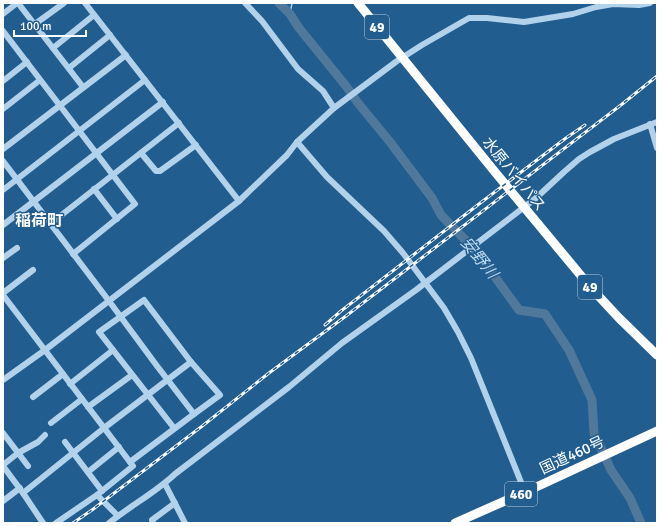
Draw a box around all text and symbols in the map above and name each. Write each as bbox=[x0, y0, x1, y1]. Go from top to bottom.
scale bar bbox=[14, 12, 86, 38]
road number: 49 bbox=[365, 15, 389, 39]
text: 100 m bbox=[20, 19, 52, 34]
street label: 水原バイパス bbox=[479, 133, 549, 215]
district label: 稲荷町 bbox=[15, 211, 63, 231]
water label: 安野川 bbox=[456, 233, 503, 284]
road number: 49 bbox=[578, 275, 602, 299]
street label: 国道460号 bbox=[537, 432, 607, 478]
road number: 460 bbox=[505, 482, 537, 506]

